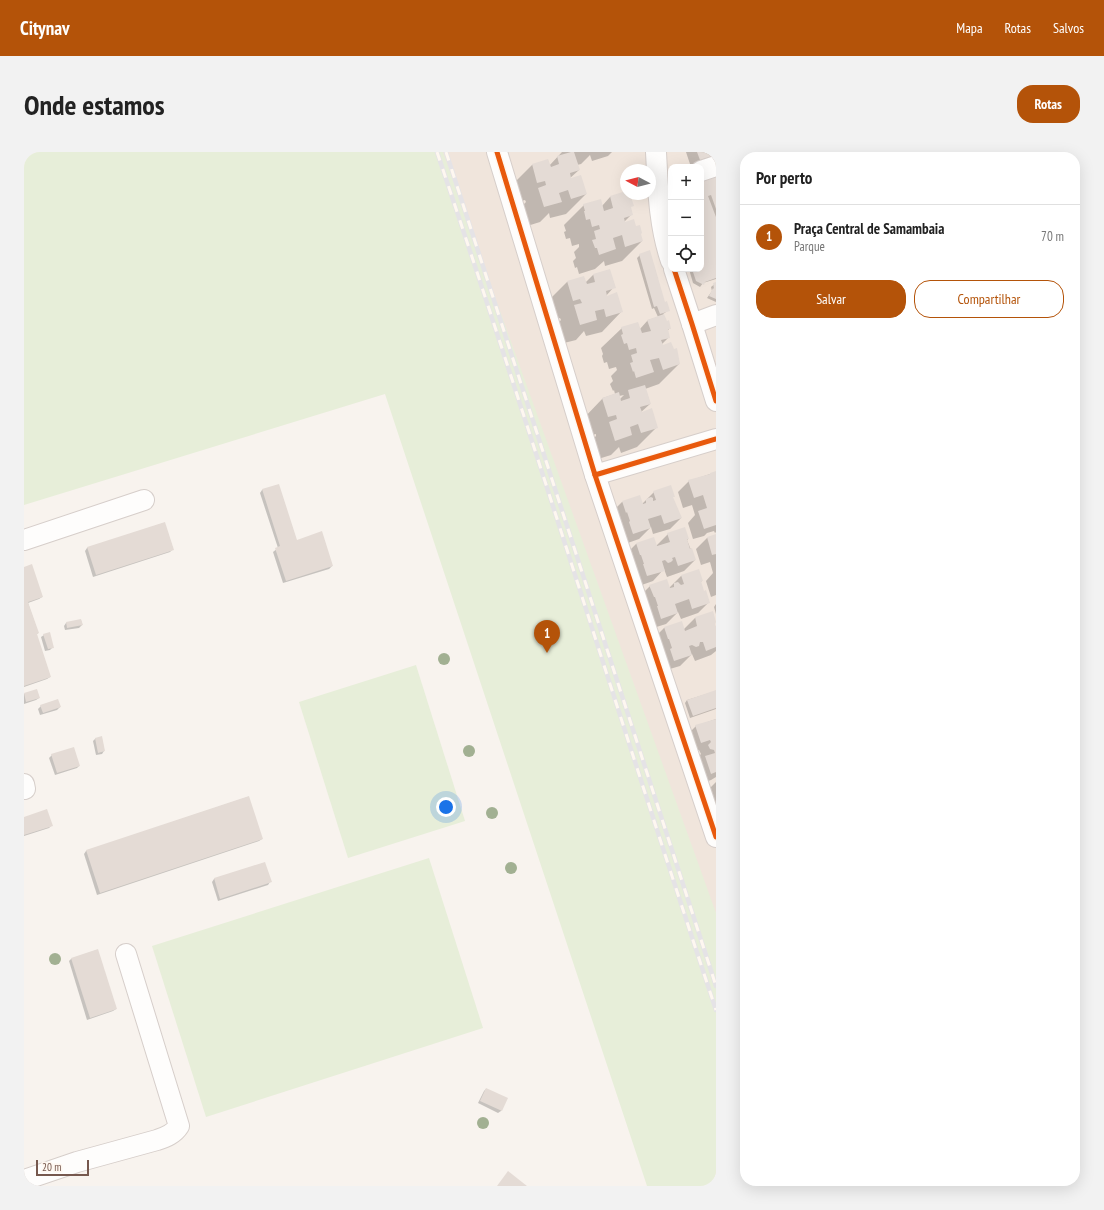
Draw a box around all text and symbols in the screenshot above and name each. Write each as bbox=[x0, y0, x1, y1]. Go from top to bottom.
text: Citynav bbox=[20, 16, 70, 40]
text: Mapa bbox=[956, 19, 983, 37]
text: Rotas bbox=[1005, 19, 1031, 37]
text: Salvos bbox=[1053, 19, 1084, 37]
button: Rotas bbox=[1017, 85, 1080, 123]
text: Onde estamos bbox=[24, 86, 165, 123]
north arrow bbox=[620, 164, 656, 200]
map controls bbox=[668, 164, 704, 272]
button: + bbox=[668, 164, 704, 200]
text: Por perto bbox=[756, 167, 812, 189]
button: − bbox=[668, 200, 704, 236]
text: Praça Central de Samambaia bbox=[794, 219, 944, 238]
text: 1 bbox=[766, 228, 772, 245]
text: 70 m bbox=[1041, 228, 1064, 245]
button: locate bbox=[668, 236, 704, 272]
text: Parque bbox=[794, 238, 825, 255]
button: Salvar bbox=[756, 280, 906, 318]
button: Compartilhar bbox=[914, 280, 1064, 318]
pin: 1 bbox=[534, 620, 560, 653]
your location bbox=[436, 797, 456, 817]
scale bar bbox=[36, 1158, 89, 1177]
text: 20 m bbox=[42, 1160, 61, 1174]

